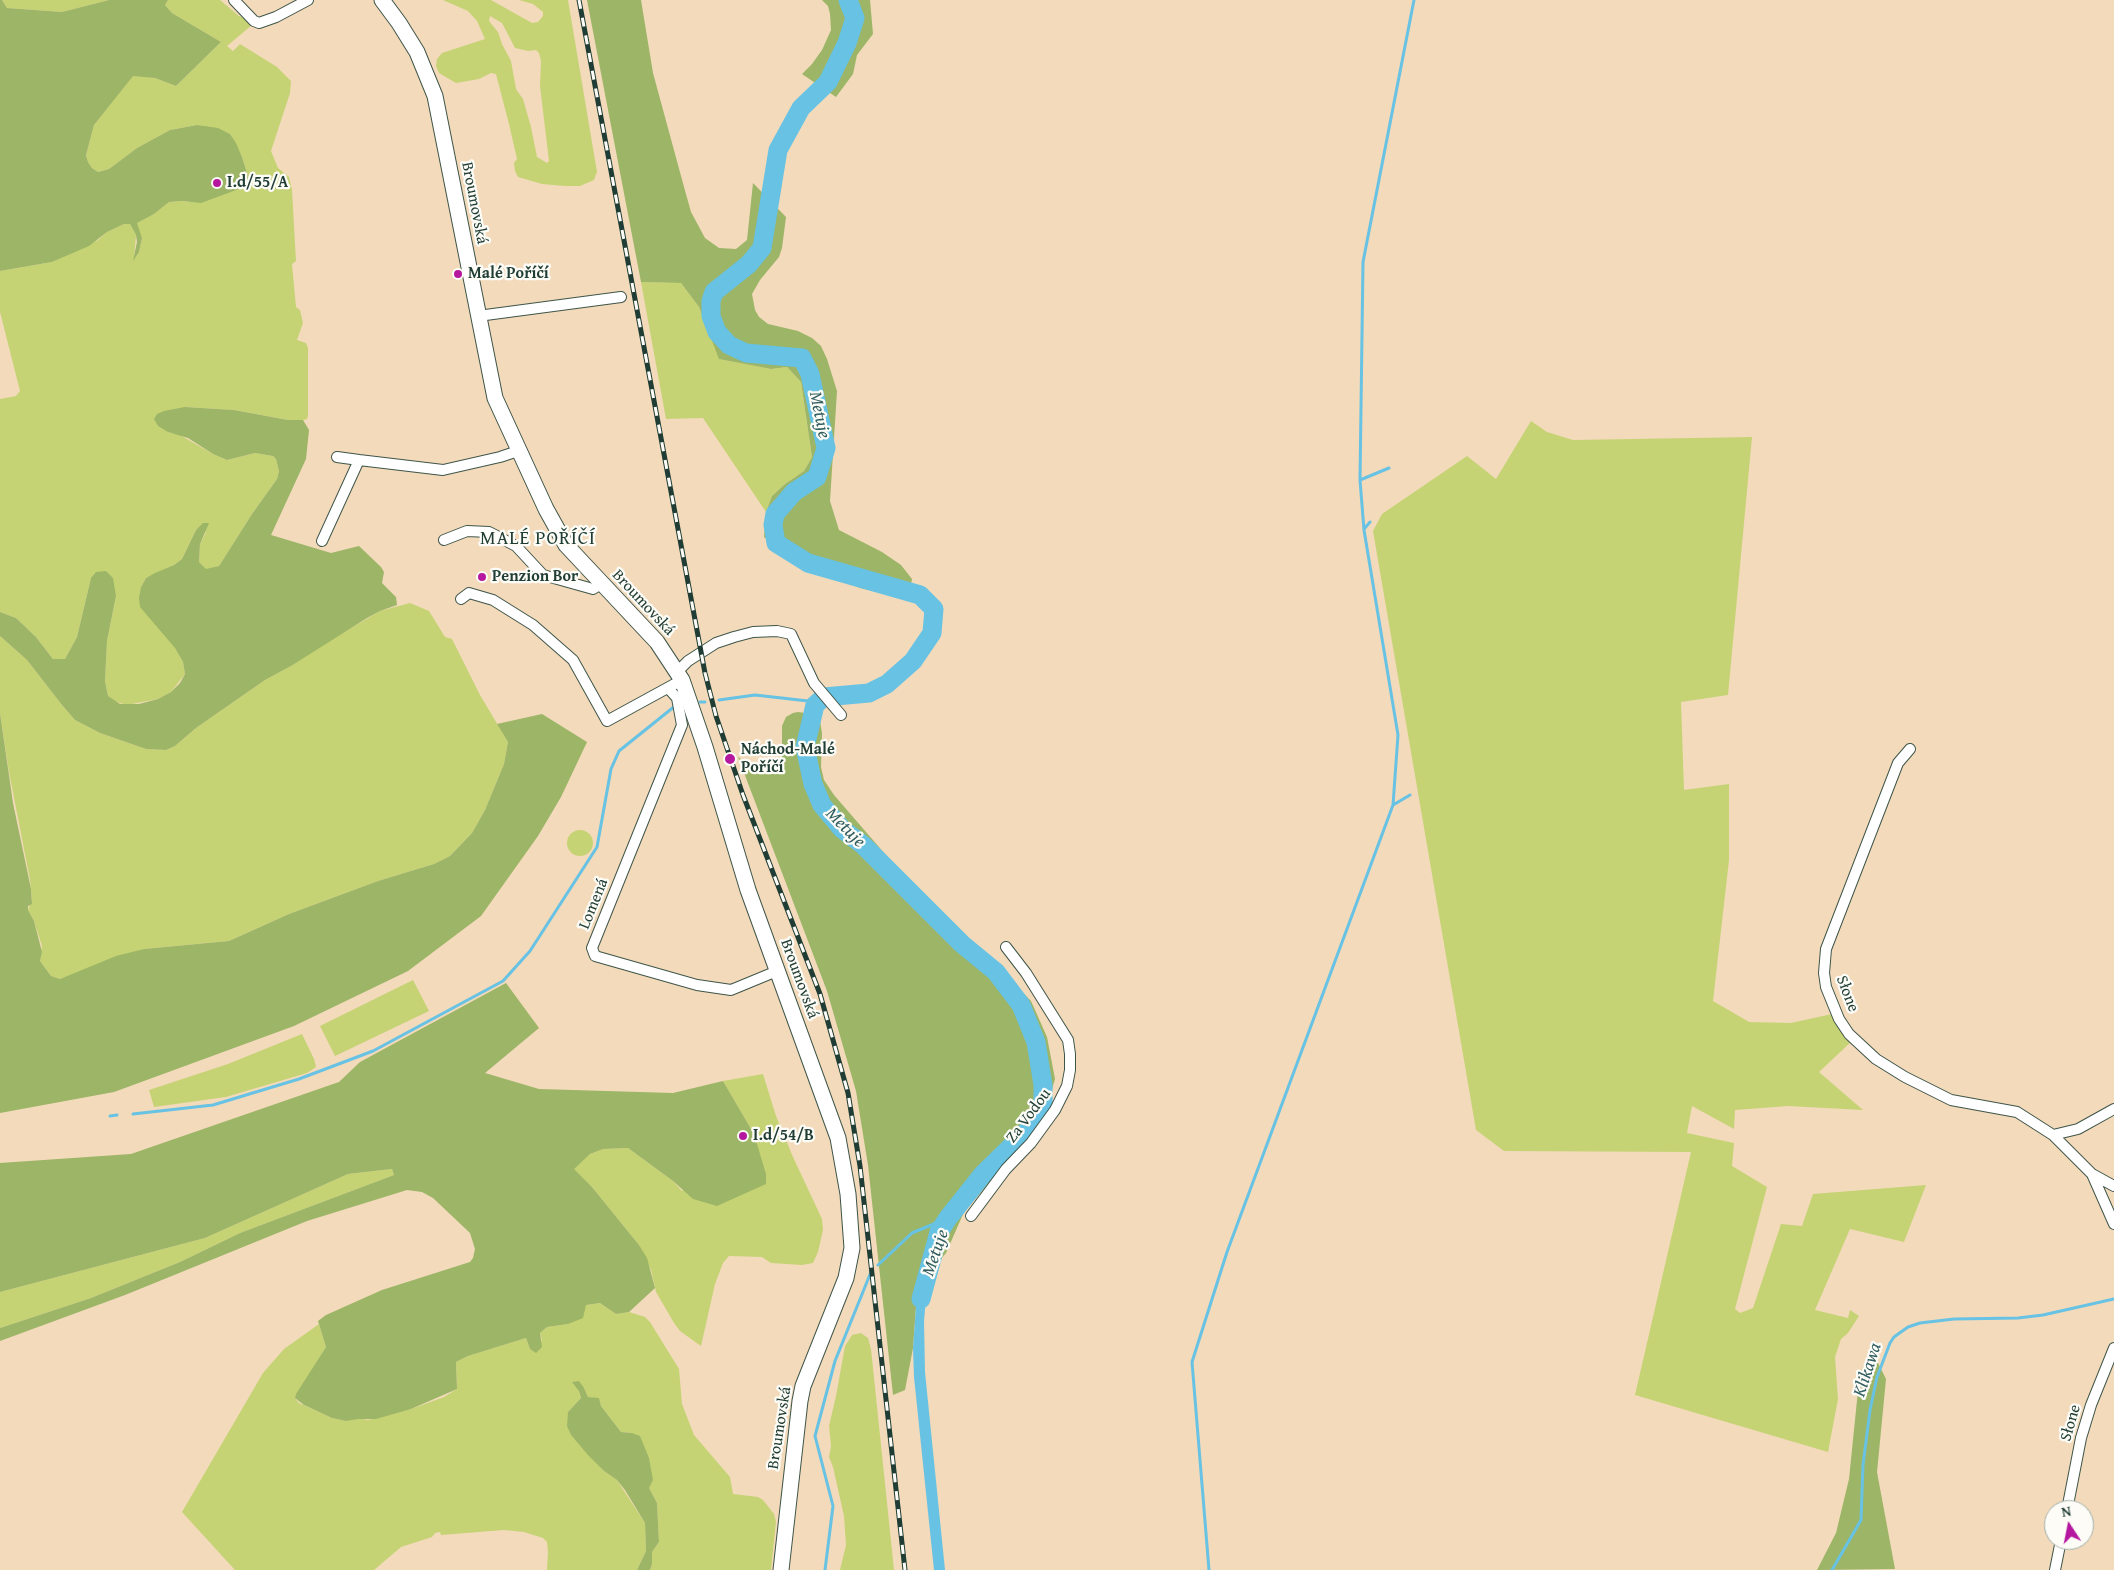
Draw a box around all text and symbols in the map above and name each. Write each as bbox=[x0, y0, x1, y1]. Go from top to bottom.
street label: Broumovská bbox=[457, 160, 491, 246]
place label: I.d/55/A bbox=[227, 173, 288, 193]
marker: I.d/55/A bbox=[211, 177, 223, 189]
place label: Malé Poříčí bbox=[468, 264, 549, 284]
marker: Malé Poříčí bbox=[452, 268, 464, 280]
water label: Metuje bbox=[803, 389, 835, 441]
district label: MALÉ POŘÍČÍ bbox=[479, 528, 597, 550]
street label: Broumovská bbox=[608, 566, 678, 640]
place label: Penzion Bor bbox=[492, 567, 578, 587]
marker: Penzion Bor bbox=[476, 571, 488, 583]
place label: Náchod-Malé Poříčí bbox=[741, 740, 835, 778]
marker: Náchod-Malé Poříčí bbox=[723, 752, 737, 766]
water label: Metuje bbox=[821, 804, 869, 852]
street label: Lomená bbox=[575, 876, 613, 932]
street label: Broumovská bbox=[776, 937, 822, 1021]
street label: Słone bbox=[1831, 973, 1863, 1015]
street label: Za Vodou bbox=[1002, 1085, 1056, 1147]
place label: I.d/54/B bbox=[753, 1126, 814, 1146]
marker: I.d/54/B bbox=[737, 1130, 749, 1142]
water label: Metuje bbox=[918, 1227, 954, 1279]
water label: Klikawa bbox=[1849, 1340, 1887, 1400]
street label: Broumovská bbox=[764, 1385, 796, 1471]
street label: Słone bbox=[2057, 1402, 2085, 1444]
north arrow bbox=[2044, 1500, 2094, 1550]
text: N bbox=[2060, 1501, 2073, 1522]

